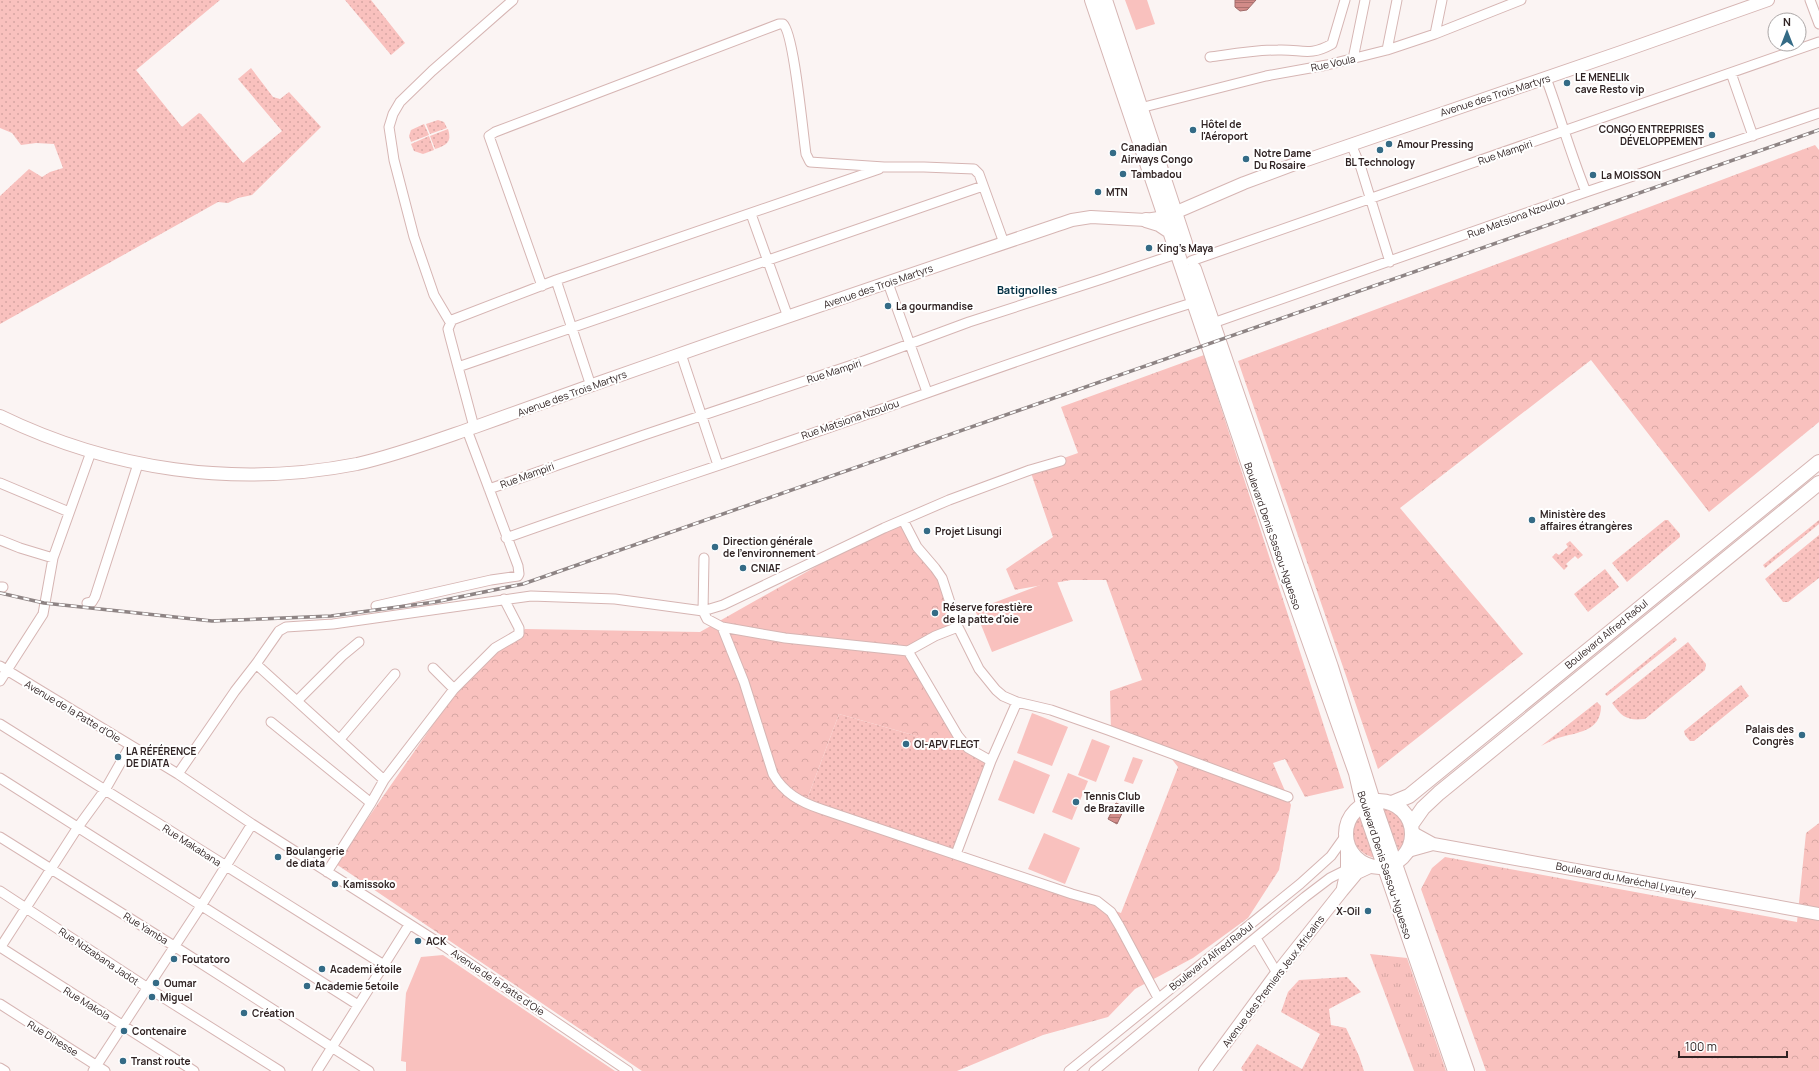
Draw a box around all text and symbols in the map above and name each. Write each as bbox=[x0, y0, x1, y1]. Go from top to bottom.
north arrow bbox=[1767, 12, 1807, 52]
text: N bbox=[1783, 14, 1791, 29]
street label: Rue Voula bbox=[1309, 51, 1357, 75]
place label: LE MENELIk cave Resto vip bbox=[1575, 70, 1644, 96]
street label: Avenue des Trois Martyrs bbox=[1438, 71, 1552, 119]
marker: LE MENELIk cave Resto vip bbox=[1562, 78, 1572, 88]
place label: Hôtel de l'Aéroport bbox=[1201, 117, 1248, 143]
place label: CONGO ENTREPRISES DÉVELOPPEMENT bbox=[1599, 122, 1704, 148]
marker: Hôtel de l'Aéroport bbox=[1188, 125, 1198, 135]
marker: CONGO ENTREPRISES DÉVELOPPEMENT bbox=[1707, 130, 1717, 140]
street label: Rue Mampiri bbox=[1476, 136, 1534, 168]
place label: Amour Pressing bbox=[1397, 137, 1473, 151]
marker: Amour Pressing bbox=[1384, 139, 1394, 149]
place label: Canadian Airways Congo bbox=[1121, 140, 1193, 166]
marker: BL Technology bbox=[1375, 145, 1385, 155]
place label: Notre Dame Du Rosaire bbox=[1254, 146, 1311, 172]
marker: Canadian Airways Congo bbox=[1108, 148, 1118, 158]
marker: Notre Dame Du Rosaire bbox=[1241, 154, 1251, 164]
place label: BL Technology bbox=[1345, 155, 1415, 169]
place label: Tambadou bbox=[1131, 167, 1182, 181]
place label: La MOISSON bbox=[1601, 168, 1661, 182]
marker: Tambadou bbox=[1118, 169, 1128, 179]
marker: La MOISSON bbox=[1588, 170, 1598, 180]
place label: MTN bbox=[1106, 185, 1128, 199]
marker: MTN bbox=[1093, 187, 1103, 197]
street label: Rue Matsiona Nzoulou bbox=[1465, 193, 1567, 241]
place label: King's Maya bbox=[1157, 241, 1214, 255]
marker: King's Maya bbox=[1144, 243, 1154, 253]
street label: Avenue des Trois Martyrs bbox=[821, 261, 935, 311]
district label: Batignolles bbox=[997, 282, 1057, 297]
place label: La gourmandise bbox=[896, 299, 973, 313]
marker: La gourmandise bbox=[883, 301, 893, 311]
street label: Rue Mampiri bbox=[805, 356, 863, 386]
street label: Avenue des Trois Martyrs bbox=[516, 367, 628, 419]
street label: Rue Matsiona Nzoulou bbox=[799, 396, 901, 442]
street label: Rue Mampiri bbox=[498, 459, 556, 491]
street label: Boulevard Denis Sassou-Nguesso bbox=[1241, 460, 1305, 612]
place label: Ministère des affaires étrangères bbox=[1540, 507, 1633, 533]
marker: Ministère des affaires étrangères bbox=[1527, 515, 1537, 525]
place label: Projet Lisungi bbox=[935, 524, 1002, 538]
marker: Projet Lisungi bbox=[922, 526, 932, 536]
place label: Direction générale de l'environnement bbox=[723, 534, 816, 560]
marker: Direction générale de l'environnement bbox=[710, 542, 720, 552]
place label: CNIAF bbox=[751, 561, 781, 575]
marker: CNIAF bbox=[738, 563, 748, 573]
street label: Boulevard Alfred Raôul bbox=[1561, 596, 1651, 672]
place label: Réserve forestière de la patte d'oie bbox=[943, 600, 1033, 626]
marker: Réserve forestière de la patte d'oie bbox=[930, 608, 940, 618]
street label: Avenue de la Patte d'Oie bbox=[22, 677, 124, 745]
place label: Palais des Congrès bbox=[1746, 722, 1795, 748]
marker: Palais des Congrès bbox=[1797, 730, 1807, 740]
place label: OI-APV FLEGT bbox=[914, 737, 979, 751]
marker: OI-APV FLEGT bbox=[901, 739, 911, 749]
place label: LA RÉFÉRENCE DE DIATA bbox=[126, 744, 197, 770]
marker: LA RÉFÉRENCE DE DIATA bbox=[113, 752, 123, 762]
place label: Tennis Club de Brazaville bbox=[1084, 789, 1145, 815]
street label: Boulevard Denis Sassou-Nguesso bbox=[1354, 789, 1416, 941]
marker: Tennis Club de Brazaville bbox=[1071, 797, 1081, 807]
street label: Rue Makabana bbox=[160, 821, 224, 869]
place label: Boulangerie de diata bbox=[286, 844, 345, 870]
marker: Boulangerie de diata bbox=[273, 852, 283, 862]
street label: Boulevard du Maréchal Lyautey bbox=[1555, 859, 1698, 900]
place label: Kamissoko bbox=[343, 877, 396, 891]
marker: Kamissoko bbox=[330, 879, 340, 889]
place label: X-Oil bbox=[1336, 904, 1360, 918]
marker: X-Oil bbox=[1363, 906, 1373, 916]
street label: Rue Yamba bbox=[121, 909, 171, 947]
street label: Avenue des Premiers Jeux Africains bbox=[1219, 912, 1327, 1050]
street label: Boulevard Alfred Raôul bbox=[1166, 919, 1256, 993]
street label: Rue Ndzabana Jadot bbox=[56, 924, 142, 988]
place label: ACK bbox=[426, 934, 447, 948]
marker: ACK bbox=[413, 936, 423, 946]
street label: Avenue de la Patte d'Oie bbox=[448, 945, 548, 1019]
place label: Foutatoro bbox=[182, 952, 230, 966]
marker: Foutatoro bbox=[169, 954, 179, 964]
place label: Academi étoile bbox=[330, 962, 402, 976]
marker: Academi étoile bbox=[317, 964, 327, 974]
place label: Oumar bbox=[164, 976, 197, 990]
marker: Oumar bbox=[151, 978, 161, 988]
place label: Academie 5etoile bbox=[315, 979, 399, 993]
marker: Academie 5etoile bbox=[302, 981, 312, 991]
street label: Rue Makola bbox=[61, 983, 113, 1023]
place label: Miguel bbox=[160, 990, 193, 1004]
marker: Miguel bbox=[147, 992, 157, 1002]
place label: Création bbox=[252, 1006, 295, 1020]
marker: Création bbox=[239, 1008, 249, 1018]
street label: Rue Dihesse bbox=[25, 1017, 81, 1059]
place label: Contenaire bbox=[132, 1024, 186, 1038]
marker: Contenaire bbox=[119, 1026, 129, 1036]
scale bar bbox=[1679, 1033, 1787, 1059]
text: 100 m bbox=[1685, 1038, 1717, 1055]
place label: Transt route bbox=[131, 1054, 191, 1068]
marker: Transt route bbox=[118, 1056, 128, 1066]

